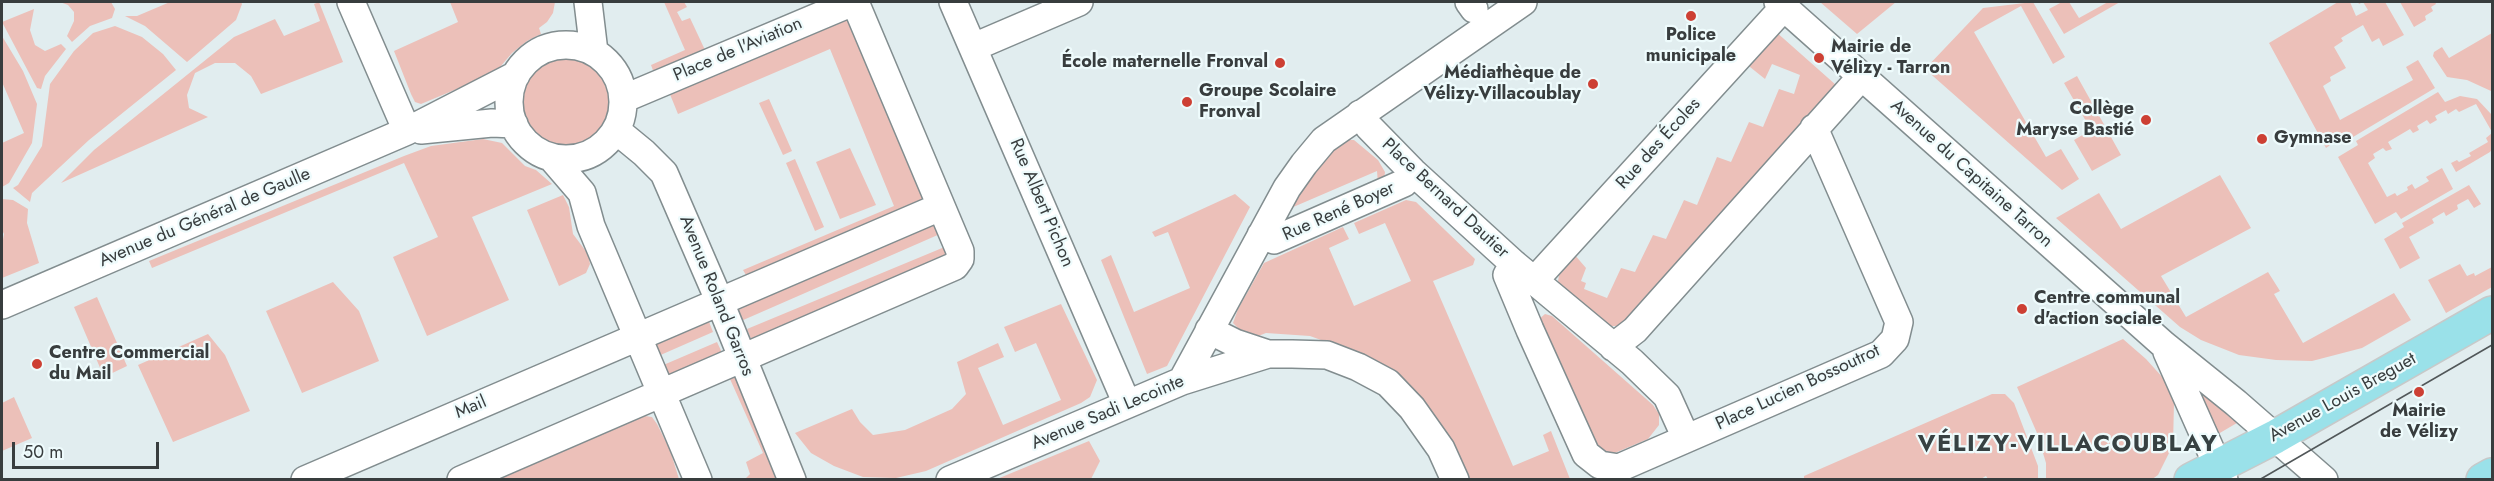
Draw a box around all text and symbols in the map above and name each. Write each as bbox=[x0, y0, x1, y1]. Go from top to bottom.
marker: Police municipale bbox=[1684, 9, 1698, 23]
street label: Place de l'Aviation bbox=[670, 13, 806, 87]
place label: Police municipale bbox=[1646, 25, 1736, 68]
place label: Mairie de Vélizy - Tarron bbox=[1831, 37, 1950, 80]
marker: Mairie de Vélizy - Tarron bbox=[1812, 51, 1826, 65]
place label: École maternelle Fronval bbox=[1061, 52, 1268, 74]
marker: École maternelle Fronval bbox=[1273, 56, 1287, 70]
place label: Médiathèque de Vélizy-Villacoublay bbox=[1424, 63, 1581, 106]
marker: Médiathèque de Vélizy-Villacoublay bbox=[1586, 77, 1600, 91]
place label: Groupe Scolaire Fronval bbox=[1199, 81, 1336, 124]
street label: Rue des Écoles bbox=[1612, 94, 1706, 194]
marker: Groupe Scolaire Fronval bbox=[1180, 95, 1194, 109]
street label: Avenue du Capitaine Tarron bbox=[1885, 95, 2057, 253]
place label: Collège Maryse Bastié bbox=[2016, 99, 2134, 142]
marker: Collège Maryse Bastié bbox=[2139, 113, 2153, 127]
place label: Gymnase bbox=[2274, 128, 2352, 150]
marker: Gymnase bbox=[2255, 132, 2269, 146]
street label: Place Bernard Dautier bbox=[1377, 134, 1513, 264]
street label: Rue Albert Pichon bbox=[1004, 135, 1078, 271]
street label: Avenue du Général de Gaulle bbox=[96, 164, 314, 272]
street label: Rue René Boyer bbox=[1280, 178, 1398, 246]
street label: Avenue Roland Garros bbox=[674, 213, 758, 379]
place label: Centre communal d'action sociale bbox=[2034, 288, 2180, 330]
marker: Centre communal d'action sociale bbox=[2015, 302, 2029, 316]
street label: Place Lucien Bossoutrot bbox=[1713, 340, 1883, 436]
place label: Centre Commercial du Mail bbox=[49, 343, 209, 386]
street label: Avenue Louis Breguet bbox=[2266, 349, 2420, 447]
marker: Centre Commercial du Mail bbox=[30, 357, 44, 371]
street label: Avenue Sadi Lecointe bbox=[1028, 371, 1188, 455]
marker: Mairie de Vélizy bbox=[2412, 385, 2426, 399]
street label: Mail bbox=[452, 392, 490, 424]
place label: Mairie de Vélizy bbox=[2380, 401, 2458, 444]
scale bar bbox=[15, 430, 162, 468]
district label: VÉLIZY-VILLACOUBLAY bbox=[1918, 431, 2218, 459]
text: 50 m bbox=[23, 439, 63, 465]

